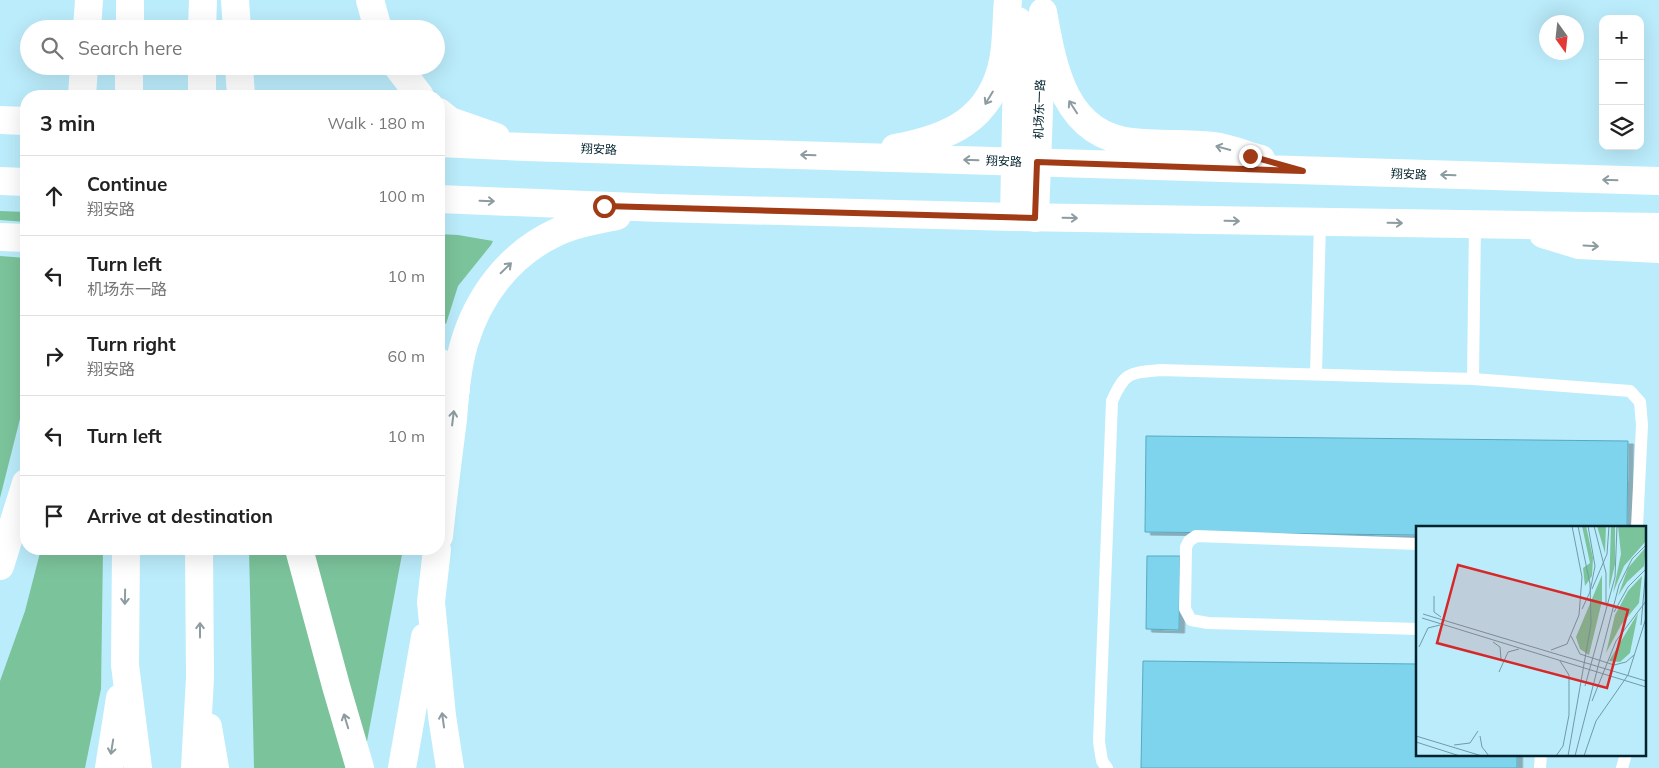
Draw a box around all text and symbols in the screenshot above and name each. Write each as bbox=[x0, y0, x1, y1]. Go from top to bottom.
north arrow bbox=[1539, 15, 1584, 60]
map controls bbox=[1599, 15, 1644, 150]
button: + bbox=[1599, 15, 1644, 60]
search box bbox=[20, 20, 445, 75]
icon: search bbox=[38, 34, 66, 62]
text: Search here bbox=[78, 36, 182, 60]
button: − bbox=[1599, 60, 1644, 105]
street label: 机场东一路 bbox=[1030, 79, 1048, 139]
one-way arrow bbox=[983, 91, 993, 105]
one-way arrow bbox=[1068, 100, 1078, 114]
button: layers bbox=[1599, 105, 1644, 150]
text: 3 min bbox=[40, 110, 95, 136]
text: Walk · 180 m bbox=[327, 113, 425, 133]
street label: 翔安路 bbox=[581, 141, 617, 157]
one-way arrow bbox=[1215, 143, 1231, 153]
route end bbox=[1239, 145, 1262, 168]
one-way arrow bbox=[800, 151, 816, 160]
street label: 翔安路 bbox=[986, 153, 1022, 169]
one-way arrow bbox=[963, 156, 979, 165]
street label: 翔安路 bbox=[1391, 166, 1427, 182]
one-way arrow bbox=[1440, 170, 1456, 180]
text: Continue bbox=[87, 172, 167, 196]
one-way arrow bbox=[1603, 175, 1619, 185]
icon: ahead bbox=[40, 182, 68, 210]
text: 100 m bbox=[378, 186, 425, 206]
route start bbox=[593, 195, 616, 218]
one-way arrow bbox=[479, 196, 495, 206]
text: 翔安路 bbox=[87, 199, 135, 219]
one-way arrow bbox=[1061, 213, 1077, 223]
one-way arrow bbox=[1224, 216, 1240, 226]
one-way arrow bbox=[1386, 218, 1402, 228]
one-way arrow bbox=[1583, 241, 1599, 250]
text: Turn left bbox=[87, 252, 162, 276]
icon: left bbox=[40, 262, 68, 290]
one-way arrow bbox=[500, 263, 512, 275]
text: 10 m bbox=[388, 266, 425, 286]
text: 机场东一路 bbox=[87, 279, 167, 299]
text: Turn right bbox=[87, 332, 176, 356]
icon: right bbox=[40, 342, 68, 370]
text: 60 m bbox=[388, 346, 425, 366]
text: 翔安路 bbox=[87, 359, 135, 379]
one-way arrow bbox=[448, 410, 458, 426]
icon: left bbox=[40, 422, 68, 450]
text: Turn left bbox=[87, 424, 162, 448]
text: 10 m bbox=[388, 426, 425, 446]
icon: arrive bbox=[40, 502, 68, 530]
text: Arrive at destination bbox=[87, 504, 273, 528]
inset map bbox=[1416, 526, 1646, 756]
one-way arrow bbox=[120, 589, 130, 605]
one-way arrow bbox=[195, 622, 205, 638]
one-way arrow bbox=[437, 712, 447, 728]
one-way arrow bbox=[341, 714, 351, 730]
one-way arrow bbox=[107, 739, 117, 755]

